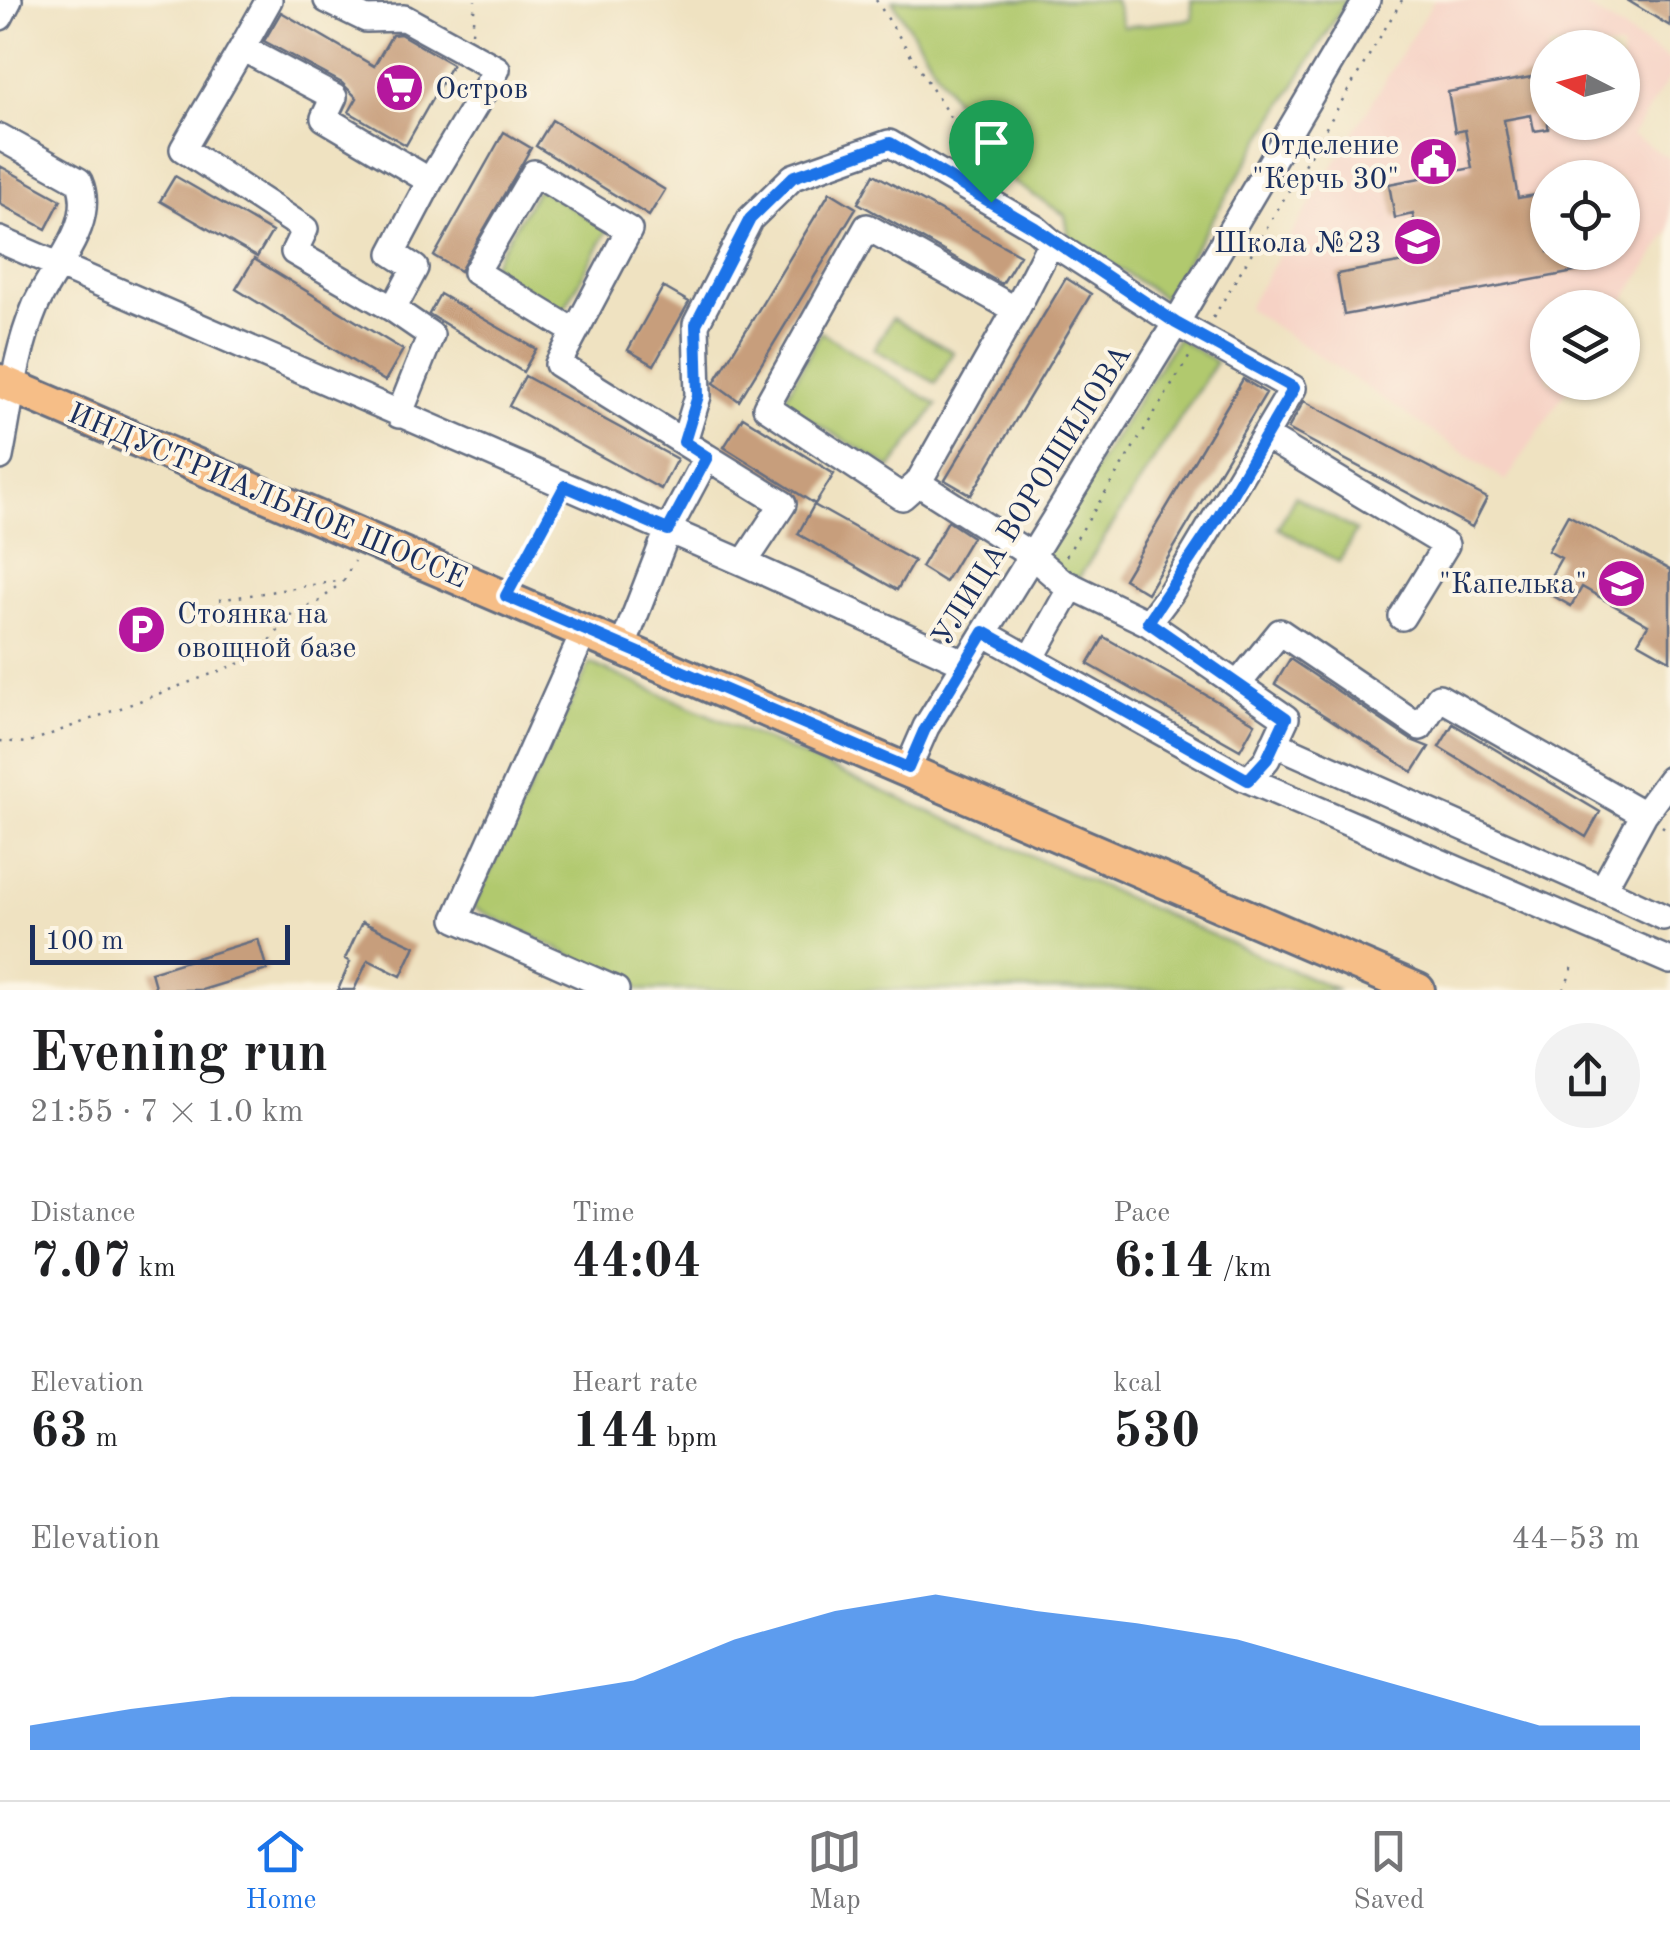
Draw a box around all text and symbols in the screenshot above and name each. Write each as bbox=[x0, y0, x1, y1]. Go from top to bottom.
north arrow bbox=[1530, 30, 1640, 140]
map controls bbox=[1530, 30, 1640, 400]
supermarket icon: Остров bbox=[374, 62, 426, 114]
place label: Остров bbox=[435, 75, 528, 105]
pin bbox=[949, 100, 1034, 203]
icon: arrive bbox=[964, 115, 1019, 170]
place label: Отделение "Керчь 30" bbox=[1252, 131, 1399, 195]
public building icon: Отделение "Керчь 30" bbox=[1408, 135, 1460, 187]
button: locate bbox=[1530, 160, 1640, 270]
school or university icon: Школа №23 bbox=[1391, 216, 1443, 268]
place label: Школа №23 bbox=[1214, 229, 1382, 259]
button: layers bbox=[1530, 290, 1640, 400]
street label: УЛИЦА ВОРОШИЛОВА bbox=[928, 340, 1138, 652]
street label: ИНДУСТРИАЛЬНОЕ ШОССЕ bbox=[63, 399, 471, 595]
school or university icon: "Капелька" bbox=[1596, 557, 1648, 609]
place label: "Капелька" bbox=[1439, 570, 1587, 600]
place label: Стоянка на овощной базе bbox=[177, 600, 356, 664]
parking icon: Стоянка на овощной базе bbox=[116, 604, 168, 656]
scale bar bbox=[30, 920, 290, 964]
text: 100 m bbox=[45, 928, 124, 956]
button: share bbox=[1535, 1023, 1640, 1128]
text: Evening run bbox=[30, 1028, 328, 1083]
text: 21:55 · 7 × 1.0 km bbox=[30, 1097, 304, 1129]
text: Distance bbox=[30, 1200, 135, 1228]
text: Time bbox=[572, 1200, 634, 1228]
text: Pace bbox=[1113, 1200, 1170, 1228]
text: 7.07 bbox=[30, 1238, 131, 1288]
text: 44:04 bbox=[572, 1238, 702, 1288]
text: 6:14 bbox=[1113, 1238, 1214, 1288]
text: km bbox=[131, 1255, 176, 1283]
text: /km bbox=[1214, 1255, 1272, 1283]
text: Elevation bbox=[30, 1370, 144, 1398]
text: Heart rate bbox=[572, 1370, 698, 1398]
text: kcal bbox=[1113, 1370, 1162, 1398]
text: 63 bbox=[30, 1408, 88, 1458]
text: 144 bbox=[572, 1408, 659, 1458]
text: 530 bbox=[1113, 1408, 1200, 1458]
text: m bbox=[88, 1425, 118, 1453]
text: bpm bbox=[659, 1425, 718, 1453]
text: Elevation bbox=[30, 1524, 160, 1556]
text: 44–53 m bbox=[1512, 1524, 1640, 1556]
tab: Home bbox=[245, 1824, 317, 1919]
tab: Map bbox=[807, 1824, 862, 1919]
tab: Saved bbox=[1353, 1824, 1425, 1919]

